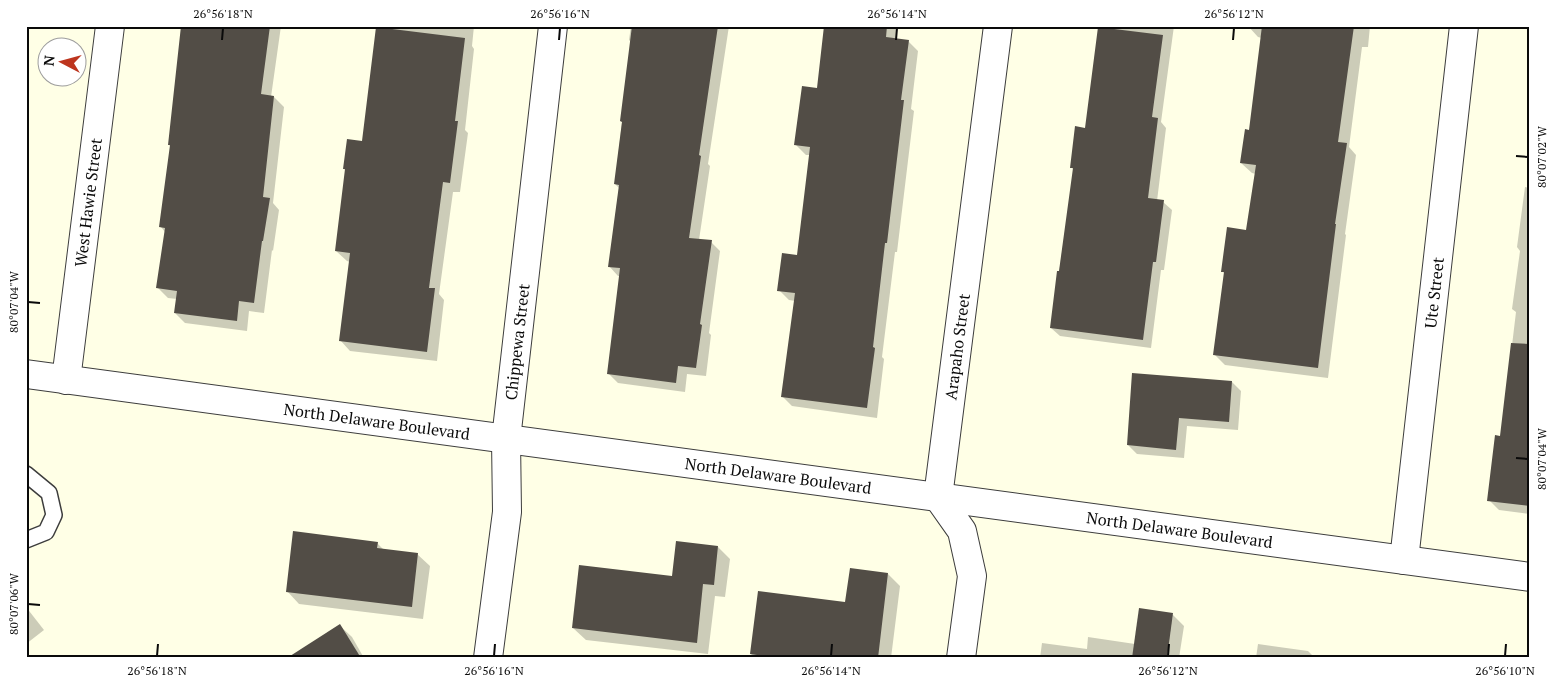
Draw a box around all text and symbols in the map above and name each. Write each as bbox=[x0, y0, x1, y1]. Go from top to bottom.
text: 26°56'18"N bbox=[193, 6, 253, 21]
text: 26°56'16"N bbox=[530, 6, 590, 21]
text: 26°56'14"N bbox=[867, 6, 927, 21]
text: 26°56'12"N bbox=[1204, 6, 1264, 21]
north arrow bbox=[38, 38, 88, 88]
text: N bbox=[39, 54, 59, 67]
text: 80°07'02"W bbox=[1534, 125, 1549, 188]
street label: West Hawie Street bbox=[69, 137, 107, 268]
street label: Ute Street bbox=[1419, 256, 1449, 329]
text: 80°07'04"W bbox=[6, 270, 21, 333]
street label: Chippewa Street bbox=[500, 282, 535, 401]
street label: Arapaho Street bbox=[939, 292, 975, 401]
street label: North Delaware Boulevard bbox=[282, 398, 471, 445]
text: 80°07'04"W bbox=[1534, 427, 1549, 490]
street label: North Delaware Boulevard bbox=[684, 452, 873, 499]
street label: North Delaware Boulevard bbox=[1085, 506, 1274, 553]
text: 80°07'06"W bbox=[6, 572, 21, 635]
text: 26°56'18"N bbox=[127, 663, 187, 678]
text: 26°56'16"N bbox=[464, 663, 524, 678]
text: 26°56'14"N bbox=[801, 663, 861, 678]
text: 26°56'12"N bbox=[1138, 663, 1198, 678]
text: 26°56'10"N bbox=[1475, 663, 1535, 678]

